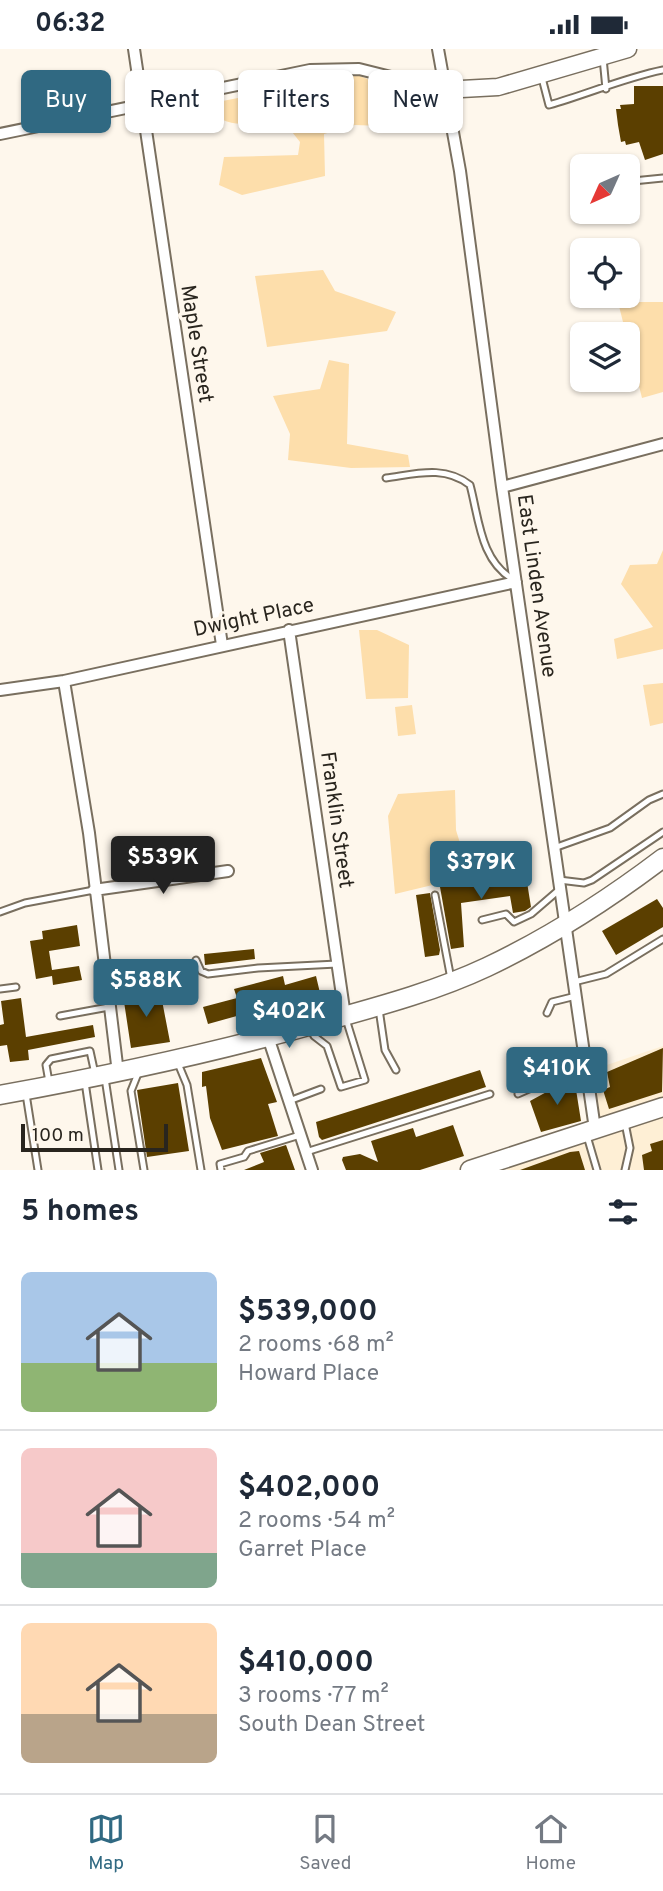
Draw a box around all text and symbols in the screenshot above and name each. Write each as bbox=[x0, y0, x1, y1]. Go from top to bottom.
text: 06:32 bbox=[35, 8, 105, 41]
chip: Buy bbox=[21, 70, 111, 133]
chip: Rent bbox=[125, 70, 224, 133]
chip: Filters bbox=[238, 70, 354, 133]
chip: New bbox=[368, 70, 463, 133]
north arrow bbox=[570, 154, 640, 224]
map controls bbox=[570, 154, 640, 392]
button: locate bbox=[570, 238, 640, 308]
street label: Maple Street bbox=[173, 283, 219, 405]
button: layers bbox=[570, 322, 640, 392]
street label: East Linden Avenue bbox=[510, 493, 562, 679]
street label: Dwight Place bbox=[191, 592, 317, 644]
street label: Franklin Street bbox=[313, 750, 359, 890]
pin: $539K bbox=[114, 837, 212, 896]
pin: $379K bbox=[432, 841, 530, 901]
text: $539K bbox=[127, 844, 199, 873]
text: $379K bbox=[446, 849, 516, 878]
pin: $588K bbox=[97, 960, 195, 1019]
text: $588K bbox=[109, 967, 183, 996]
pin: $402K bbox=[240, 991, 338, 1050]
text: $402K bbox=[252, 998, 326, 1027]
pin: $410K bbox=[508, 1047, 606, 1107]
text: $410K bbox=[522, 1055, 592, 1084]
scale bar bbox=[21, 1121, 168, 1153]
text: 100 m bbox=[32, 1124, 84, 1148]
icon: filters bbox=[604, 1193, 642, 1231]
text: 5 homes bbox=[21, 1194, 139, 1231]
text: $539,000 bbox=[238, 1294, 378, 1331]
icon: home bbox=[77, 1300, 161, 1384]
text: 2 rooms · 68 m² bbox=[238, 1331, 394, 1360]
text: Howard Place bbox=[238, 1360, 379, 1389]
text: $402,000 bbox=[238, 1470, 380, 1507]
icon: home bbox=[77, 1476, 161, 1560]
text: 2 rooms · 54 m² bbox=[238, 1507, 395, 1536]
text: Garret Place bbox=[238, 1536, 367, 1565]
text: $410,000 bbox=[238, 1645, 374, 1682]
icon: home bbox=[77, 1651, 161, 1735]
text: 3 rooms · 77 m² bbox=[238, 1682, 389, 1711]
text: South Dean Street bbox=[238, 1711, 426, 1740]
tab: Map bbox=[87, 1810, 125, 1876]
tab: Saved bbox=[299, 1810, 351, 1876]
tab: Home bbox=[525, 1810, 576, 1876]

